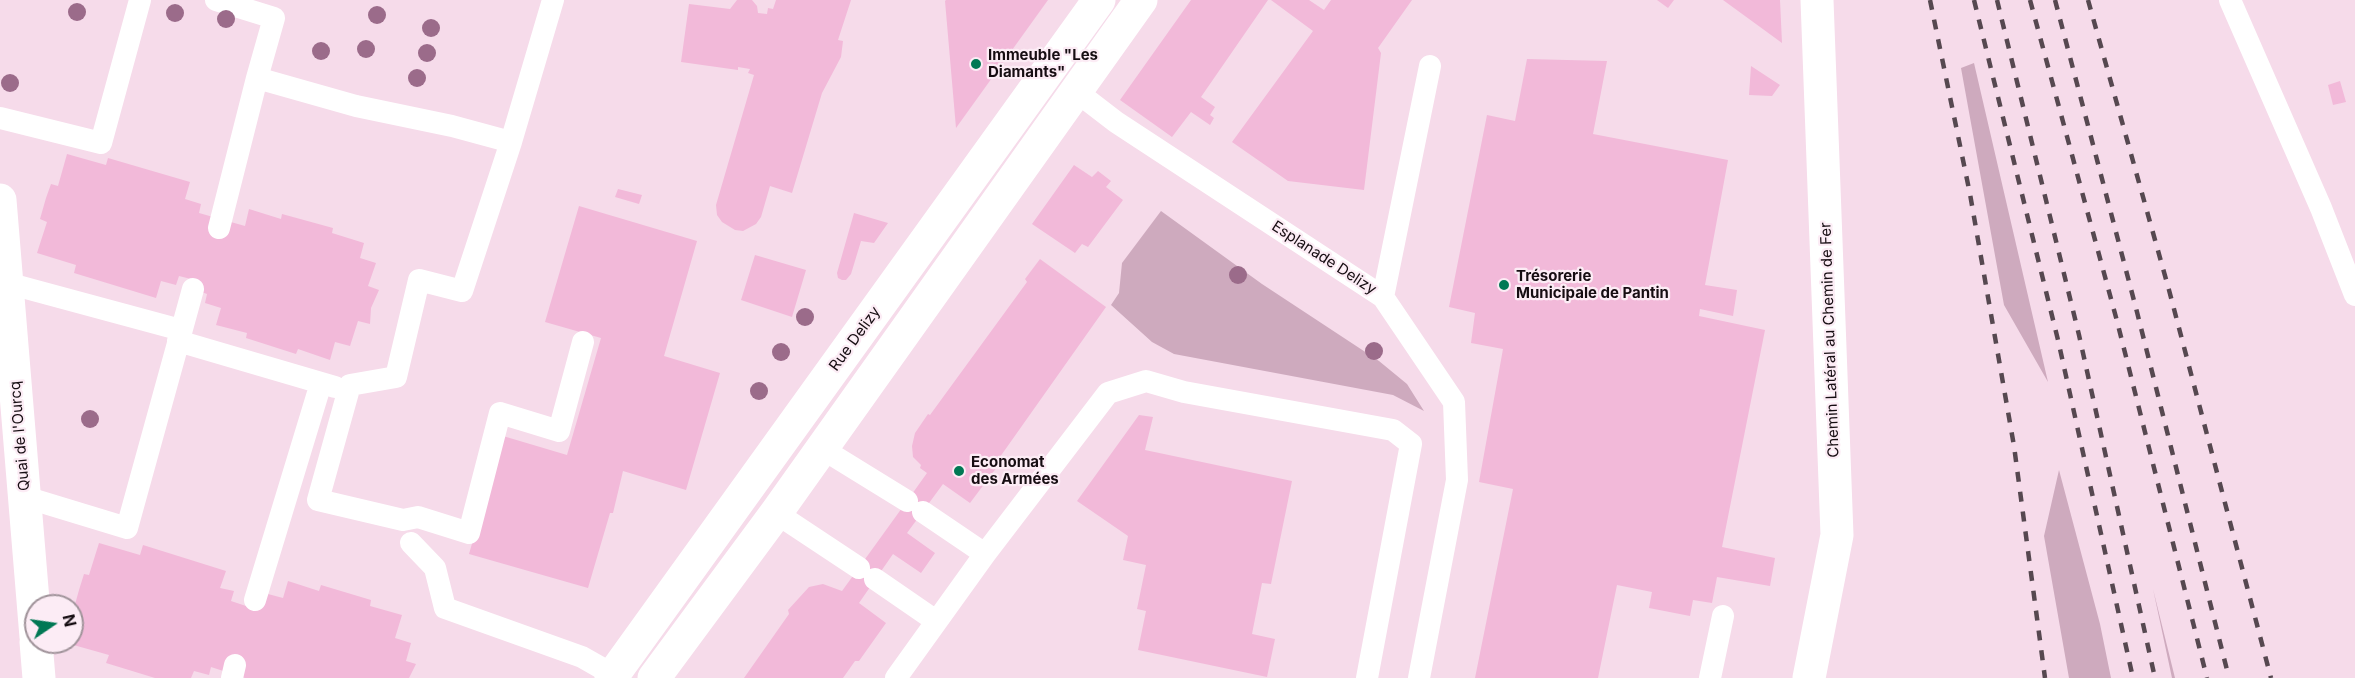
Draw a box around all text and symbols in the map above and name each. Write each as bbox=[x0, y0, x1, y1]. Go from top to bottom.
place label: Immeuble "Les Diamants" bbox=[988, 46, 1098, 81]
marker: Immeuble "Les Diamants" bbox=[969, 57, 983, 71]
street label: Esplanade Delizy bbox=[1268, 217, 1380, 299]
street label: Chemin Latéral au Chemin de Fer bbox=[1817, 222, 1843, 458]
place label: Trésorerie Municipale de Pantin bbox=[1516, 267, 1669, 302]
marker: Trésorerie Municipale de Pantin bbox=[1497, 278, 1511, 292]
street label: Rue Delizy bbox=[826, 303, 884, 375]
street label: Quai de l'Ourcq bbox=[6, 380, 34, 492]
place label: Economat des Armées bbox=[971, 453, 1059, 488]
marker: Economat des Armées bbox=[952, 464, 966, 478]
north arrow bbox=[24, 594, 84, 654]
text: N bbox=[58, 612, 81, 629]

